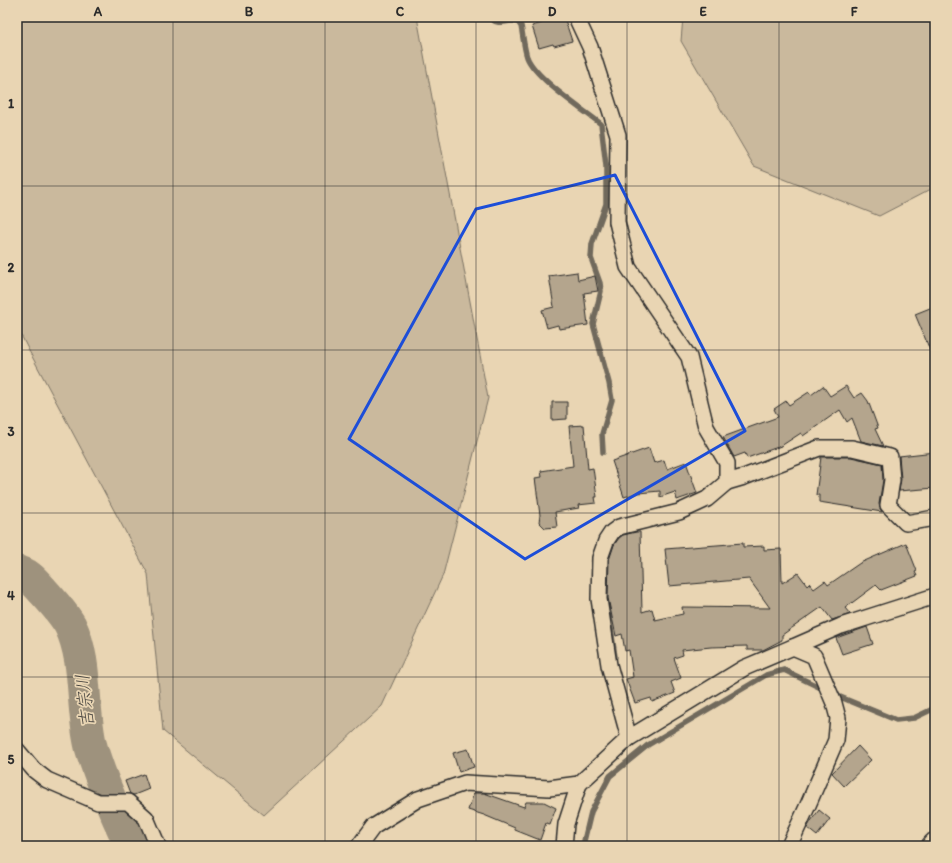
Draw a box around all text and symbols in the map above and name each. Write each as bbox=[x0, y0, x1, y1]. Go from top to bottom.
text: A bbox=[93, 4, 103, 19]
text: B bbox=[245, 4, 254, 19]
text: C bbox=[396, 4, 405, 19]
text: D bbox=[548, 4, 557, 19]
text: E bbox=[699, 4, 707, 19]
text: F bbox=[851, 4, 858, 19]
text: 1 bbox=[8, 96, 14, 111]
text: 2 bbox=[8, 260, 15, 275]
text: 3 bbox=[7, 424, 15, 439]
text: 4 bbox=[7, 588, 15, 603]
water label: 吉宗川 bbox=[71, 673, 99, 729]
text: 5 bbox=[8, 752, 15, 767]

